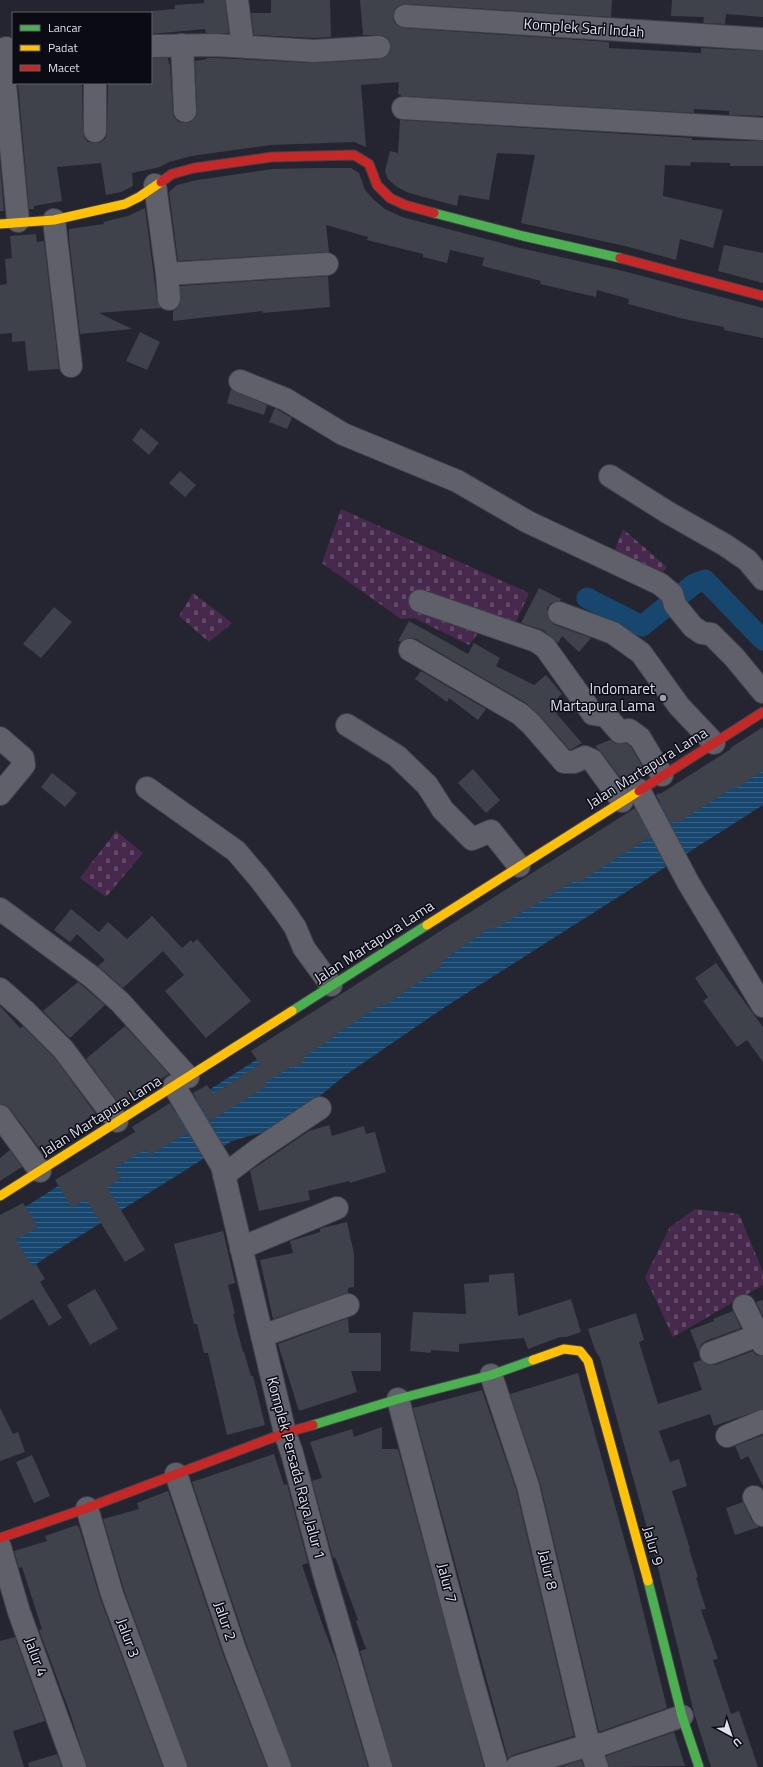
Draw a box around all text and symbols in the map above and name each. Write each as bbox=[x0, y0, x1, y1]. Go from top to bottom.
legend bbox=[12, 12, 152, 84]
street label: Komplek Sari Indah bbox=[523, 12, 645, 43]
text: Lancar bbox=[48, 18, 82, 37]
text: Padat bbox=[48, 38, 78, 57]
text: Macet bbox=[48, 58, 80, 77]
place label: Indomaret Martapura Lama bbox=[550, 677, 656, 717]
marker: Indomaret Martapura Lama bbox=[658, 693, 668, 703]
street label: Jalan Martapura Lama bbox=[582, 721, 712, 814]
street label: Jalan Martapura Lama bbox=[309, 894, 439, 989]
street label: Jalan Martapura Lama bbox=[36, 1069, 166, 1162]
street label: Komplek Persada Raya Jalur 1 bbox=[261, 1374, 332, 1562]
street label: Jalur 9 bbox=[637, 1523, 670, 1568]
street label: Jalur 8 bbox=[533, 1548, 564, 1592]
street label: Jalur 7 bbox=[431, 1561, 464, 1605]
street label: Jalur 2 bbox=[208, 1598, 243, 1644]
street label: Jalur 3 bbox=[111, 1615, 146, 1661]
street label: Jalur 4 bbox=[19, 1634, 54, 1680]
north arrow bbox=[711, 1715, 751, 1755]
text: U bbox=[730, 1734, 745, 1751]

